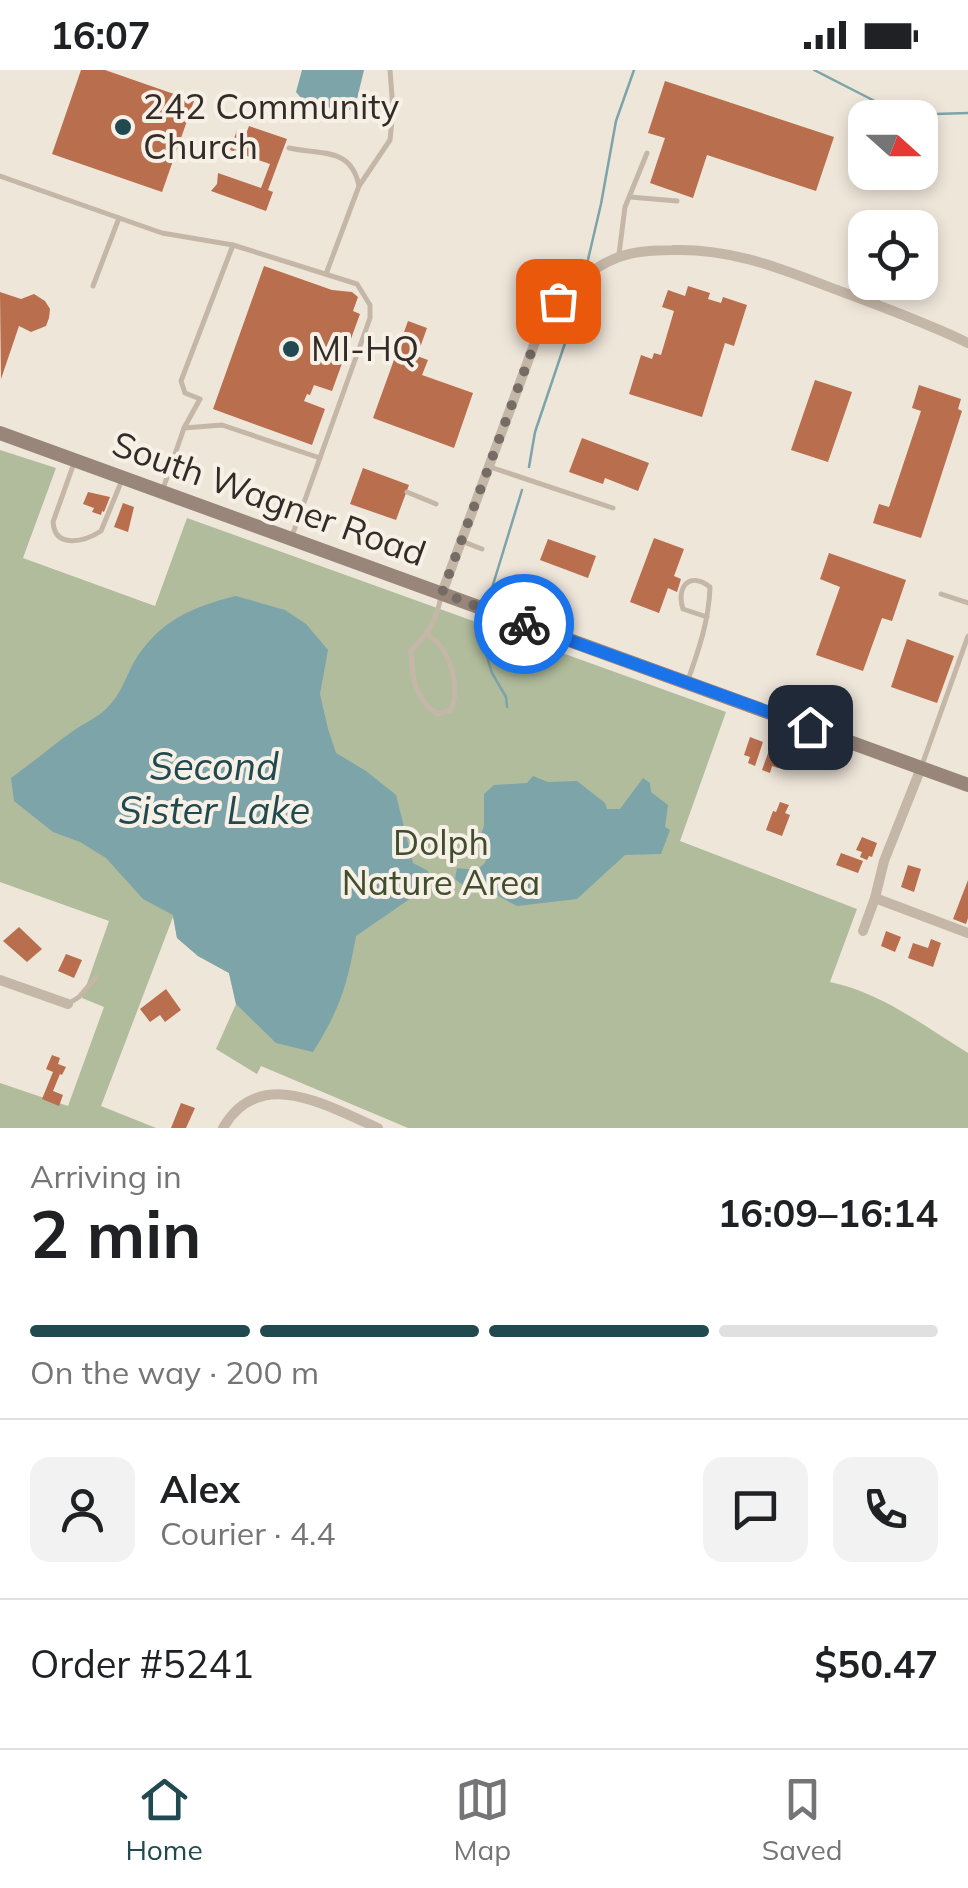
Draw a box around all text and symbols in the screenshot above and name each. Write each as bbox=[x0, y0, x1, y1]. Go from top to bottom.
text: 16:07 bbox=[50, 11, 151, 59]
place label: 242 Community Church bbox=[143, 84, 400, 168]
north arrow bbox=[848, 100, 938, 190]
map controls bbox=[848, 100, 938, 300]
marker: 242 Community Church bbox=[112, 116, 134, 138]
button: locate bbox=[848, 210, 938, 300]
pin bbox=[516, 259, 601, 344]
icon: bag bbox=[531, 274, 586, 329]
place label: MI-HQ bbox=[311, 326, 419, 370]
marker: MI-HQ bbox=[280, 338, 302, 360]
street label: South Wagner Road bbox=[107, 421, 432, 575]
courier bbox=[474, 574, 574, 674]
icon: bike bbox=[497, 597, 552, 652]
pin bbox=[768, 685, 853, 770]
icon: home bbox=[783, 700, 838, 755]
water label: Second Sister Lake bbox=[118, 742, 310, 834]
park label: Dolph Nature Area bbox=[342, 820, 540, 904]
text: Arriving in bbox=[30, 1156, 182, 1196]
text: 16:09–16:14 bbox=[718, 1189, 938, 1237]
text: 2 min bbox=[30, 1193, 201, 1274]
text: On the way · 200 m bbox=[30, 1352, 319, 1392]
button: person bbox=[30, 1457, 135, 1562]
button: chat bbox=[703, 1457, 808, 1562]
button: phone bbox=[833, 1457, 938, 1562]
text: Alex bbox=[160, 1465, 240, 1513]
text: Courier · 4.4 bbox=[160, 1513, 336, 1553]
text: Order #5241 bbox=[30, 1640, 254, 1688]
text: $50.47 bbox=[815, 1640, 938, 1688]
tab: Home bbox=[125, 1772, 203, 1867]
tab: Map bbox=[453, 1772, 511, 1867]
tab: Saved bbox=[762, 1772, 843, 1867]

